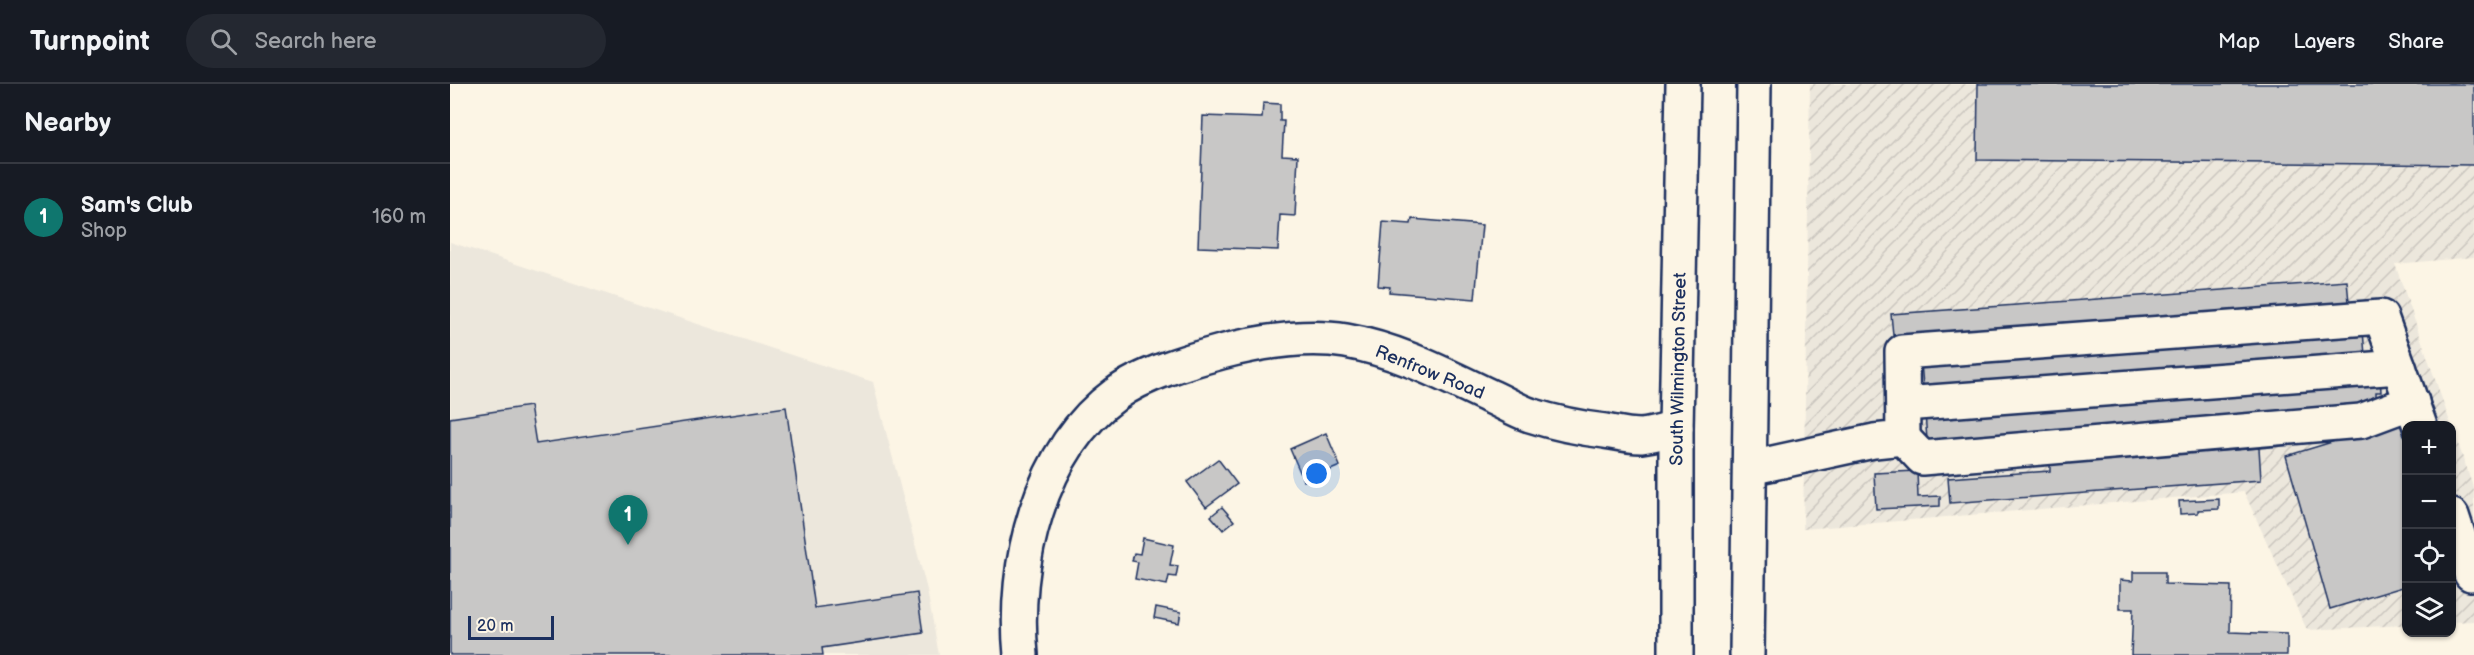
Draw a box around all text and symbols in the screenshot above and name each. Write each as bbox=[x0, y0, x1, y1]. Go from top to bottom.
search box bbox=[186, 14, 606, 68]
text: Turnpoint bbox=[30, 25, 150, 58]
icon: search bbox=[207, 25, 240, 58]
text: Search here bbox=[255, 28, 377, 55]
text: Map bbox=[2218, 29, 2260, 54]
text: Layers bbox=[2293, 29, 2355, 54]
text: Share bbox=[2388, 29, 2444, 54]
text: Nearby bbox=[24, 108, 111, 139]
text: Sam's Club bbox=[81, 192, 193, 219]
text: 1 bbox=[39, 205, 48, 229]
text: 160 m bbox=[372, 205, 426, 229]
text: Shop bbox=[81, 219, 127, 243]
street label: South Wilmington Street bbox=[1666, 272, 1691, 466]
street label: Renfrow Road bbox=[1372, 341, 1488, 404]
map controls bbox=[2402, 421, 2456, 637]
button: + bbox=[2402, 421, 2456, 475]
your location bbox=[1302, 459, 1331, 488]
button: − bbox=[2402, 475, 2456, 529]
pin: 1 bbox=[608, 496, 648, 545]
button: locate bbox=[2402, 529, 2456, 583]
button: layers bbox=[2402, 583, 2456, 637]
scale bar bbox=[468, 613, 554, 640]
text: 20 m bbox=[477, 617, 513, 636]

